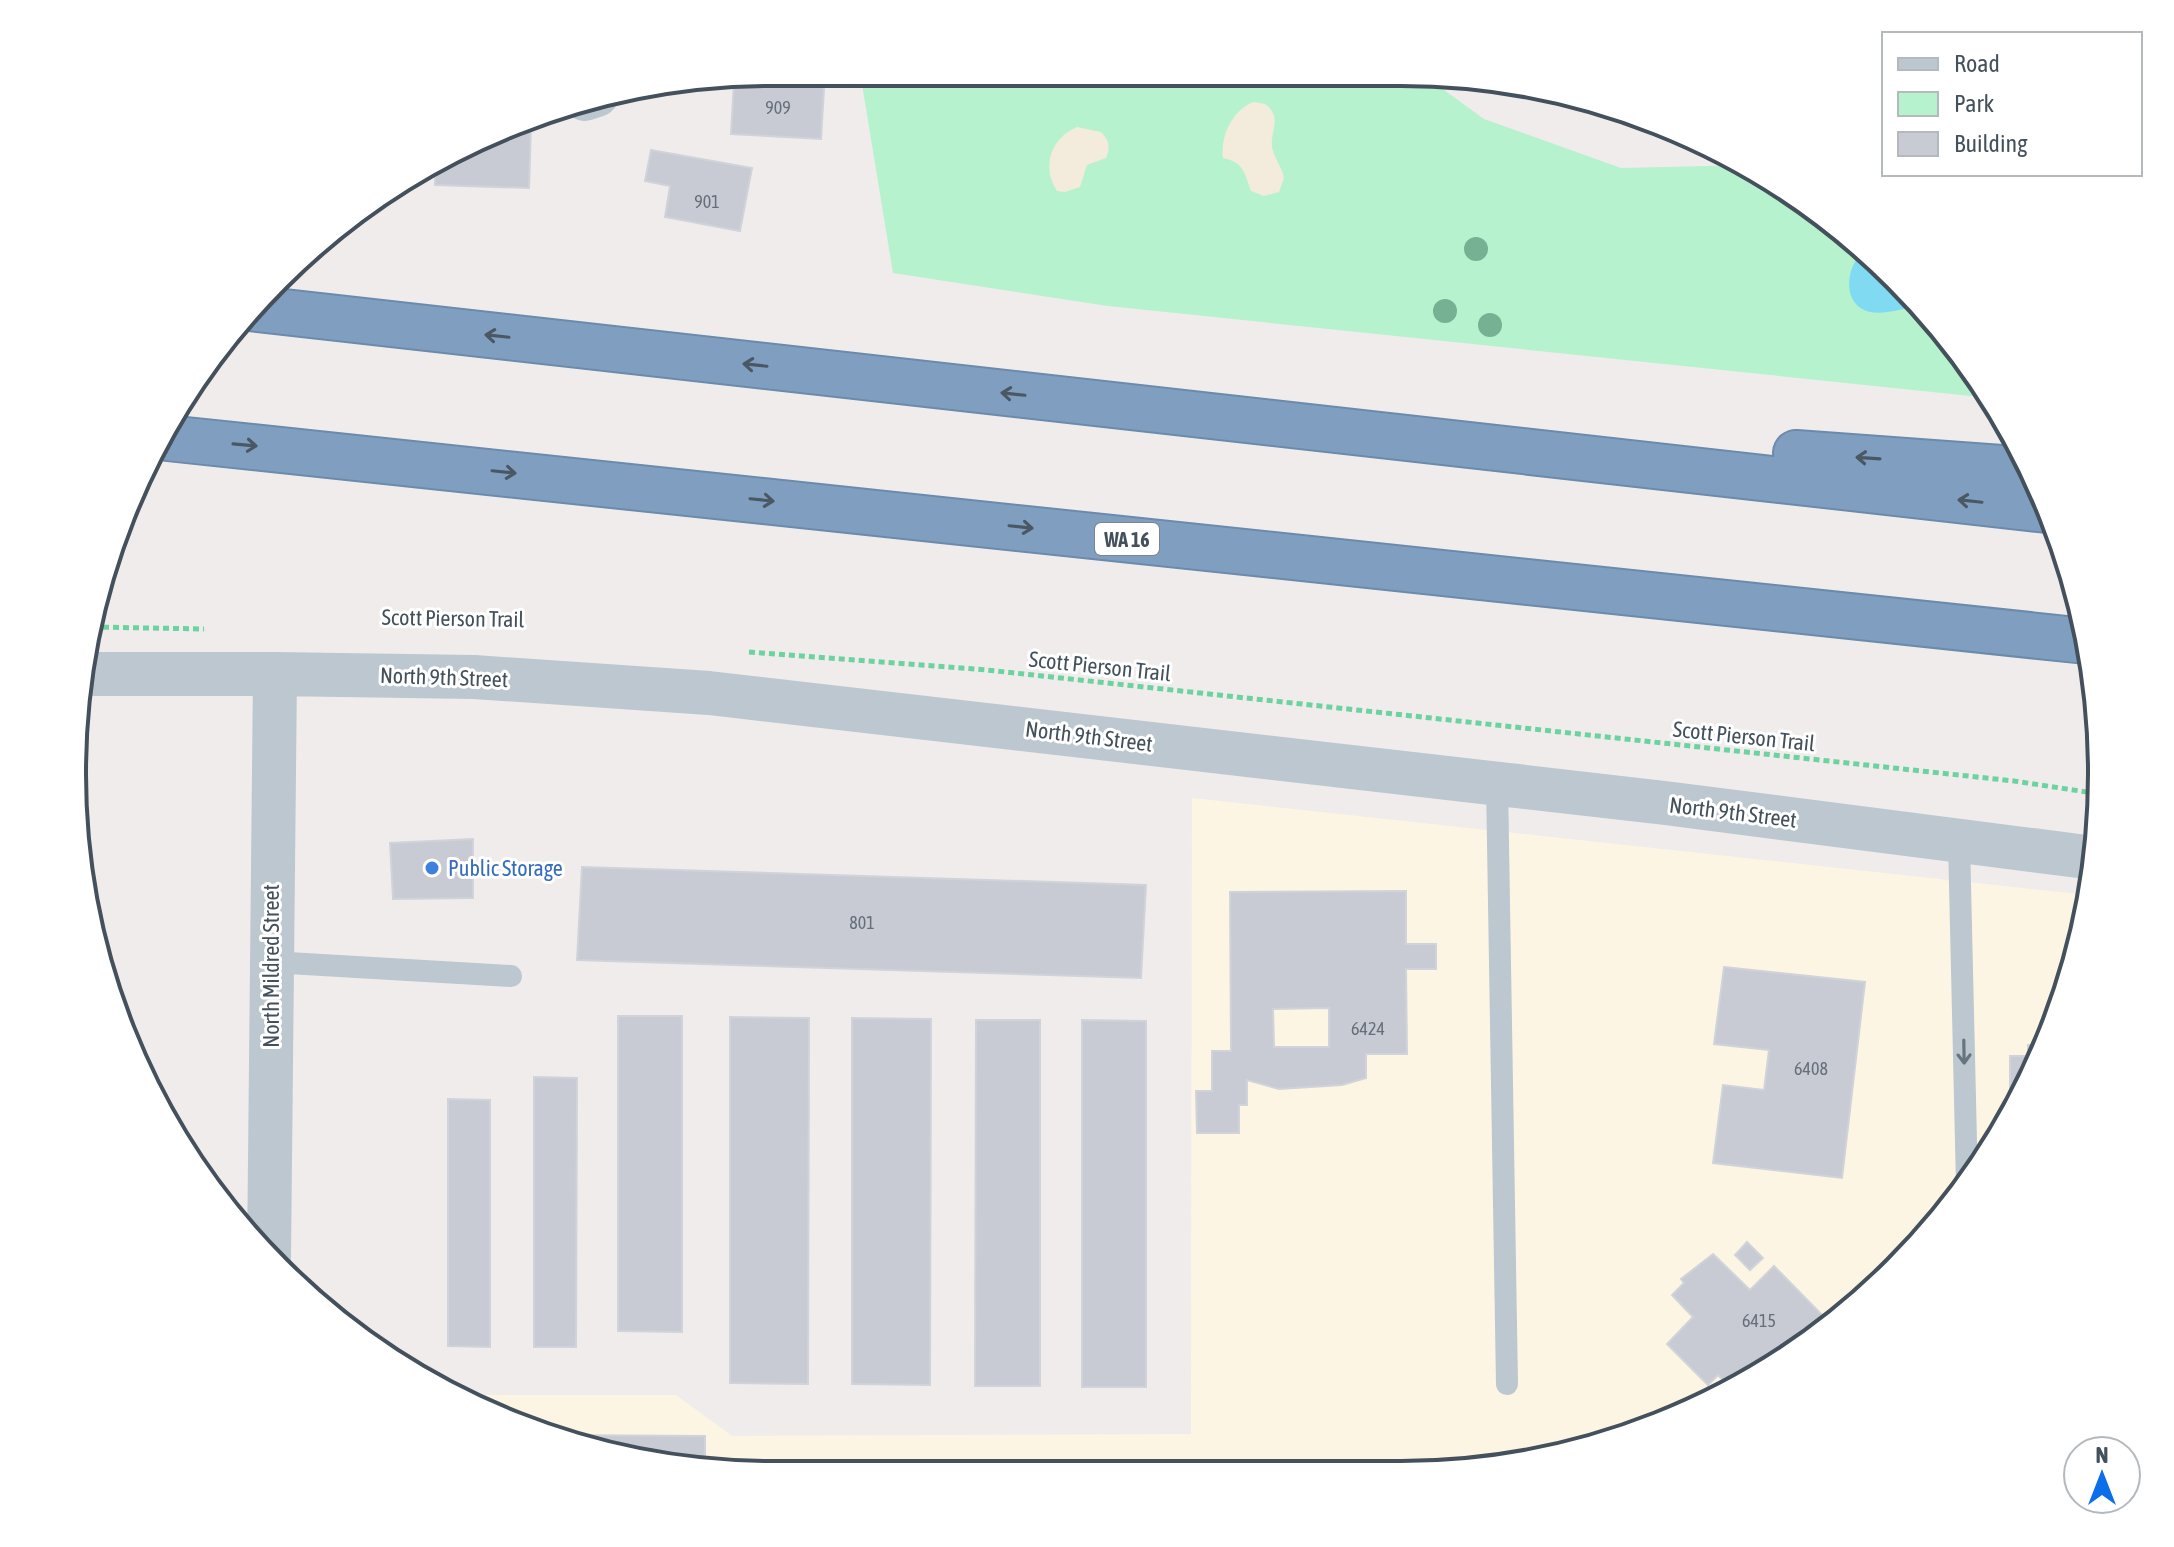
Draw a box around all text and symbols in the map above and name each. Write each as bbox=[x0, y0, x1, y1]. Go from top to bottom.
legend bbox=[1882, 32, 2142, 176]
text: Road bbox=[1954, 50, 2000, 77]
text: Park bbox=[1954, 90, 1995, 117]
house number: 909 bbox=[765, 97, 791, 118]
text: Building bbox=[1954, 130, 2028, 157]
house number: 901 bbox=[694, 191, 720, 212]
one-way arrow bbox=[484, 329, 511, 344]
one-way arrow bbox=[742, 358, 769, 373]
one-way arrow bbox=[1001, 387, 1027, 402]
one-way arrow bbox=[231, 437, 258, 452]
one-way arrow bbox=[1855, 450, 1882, 465]
one-way arrow bbox=[490, 465, 516, 480]
one-way arrow bbox=[748, 492, 775, 507]
one-way arrow bbox=[1957, 493, 1984, 508]
one-way arrow bbox=[1007, 520, 1034, 535]
road number: WA 16 bbox=[1095, 523, 1159, 555]
street label: Scott Pierson Trail bbox=[381, 604, 525, 632]
street label: Scott Pierson Trail bbox=[1028, 646, 1172, 686]
street label: North 9th Street bbox=[379, 662, 509, 692]
street label: North 9th Street bbox=[1024, 715, 1154, 757]
street label: Scott Pierson Trail bbox=[1672, 716, 1816, 756]
street label: North 9th Street bbox=[1668, 791, 1798, 833]
place label: Public Storage bbox=[448, 855, 563, 881]
marker: Public Storage bbox=[423, 859, 441, 877]
street label: North Mildred Street bbox=[258, 884, 284, 1048]
house number: 801 bbox=[849, 912, 875, 933]
house number: 6424 bbox=[1351, 1018, 1385, 1039]
one-way arrow bbox=[1956, 1038, 1971, 1065]
house number: 6408 bbox=[1794, 1058, 1828, 1079]
house number: 6415 bbox=[1742, 1310, 1776, 1331]
north arrow bbox=[2062, 1435, 2142, 1515]
text: N bbox=[2096, 1442, 2108, 1468]

